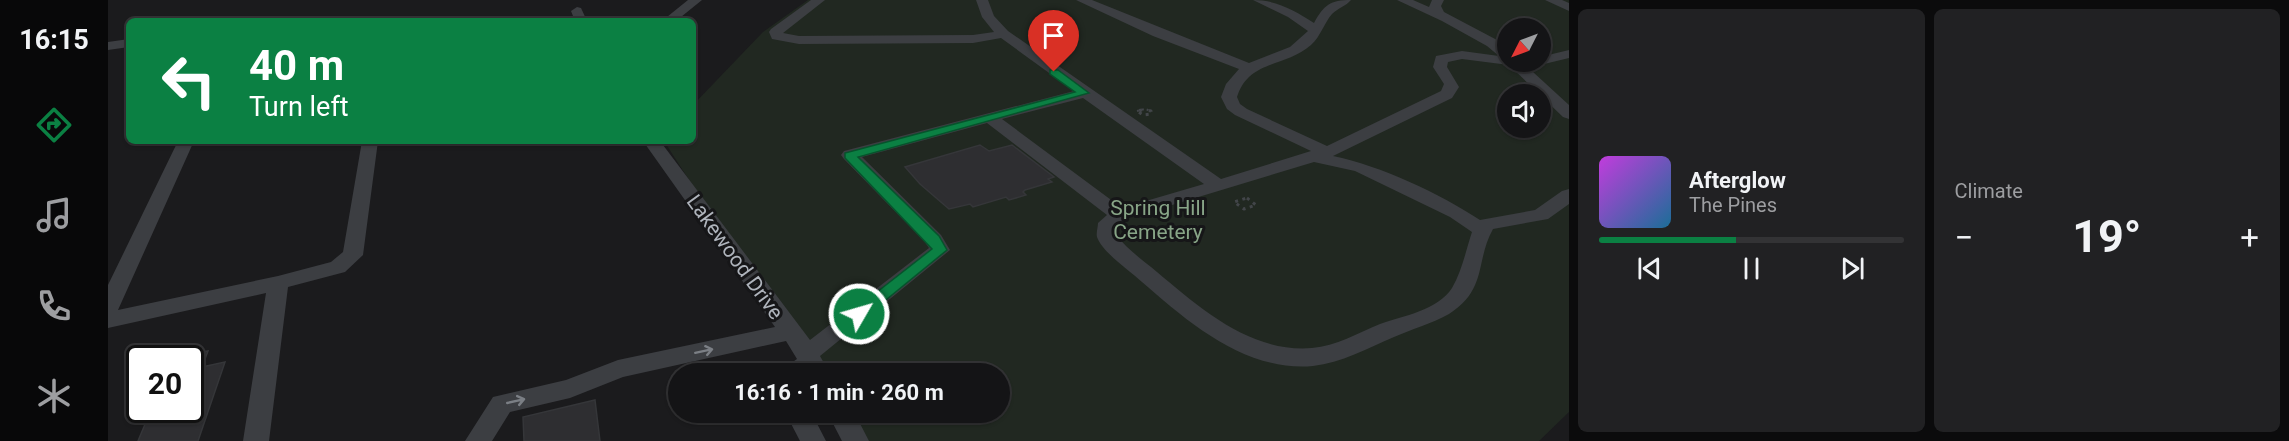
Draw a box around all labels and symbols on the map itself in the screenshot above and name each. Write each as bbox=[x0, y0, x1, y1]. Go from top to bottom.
pin bbox=[1028, 10, 1079, 72]
north arrow bbox=[1497, 18, 1551, 72]
street label: Lakewood Drive bbox=[682, 190, 788, 324]
park label: Spring Hill Cemetery bbox=[1110, 196, 1206, 244]
position arrow bbox=[827, 282, 891, 346]
speed limit sign: 20 bbox=[126, 345, 204, 423]
one-way arrow bbox=[693, 345, 713, 356]
one-way arrow bbox=[506, 395, 525, 406]

